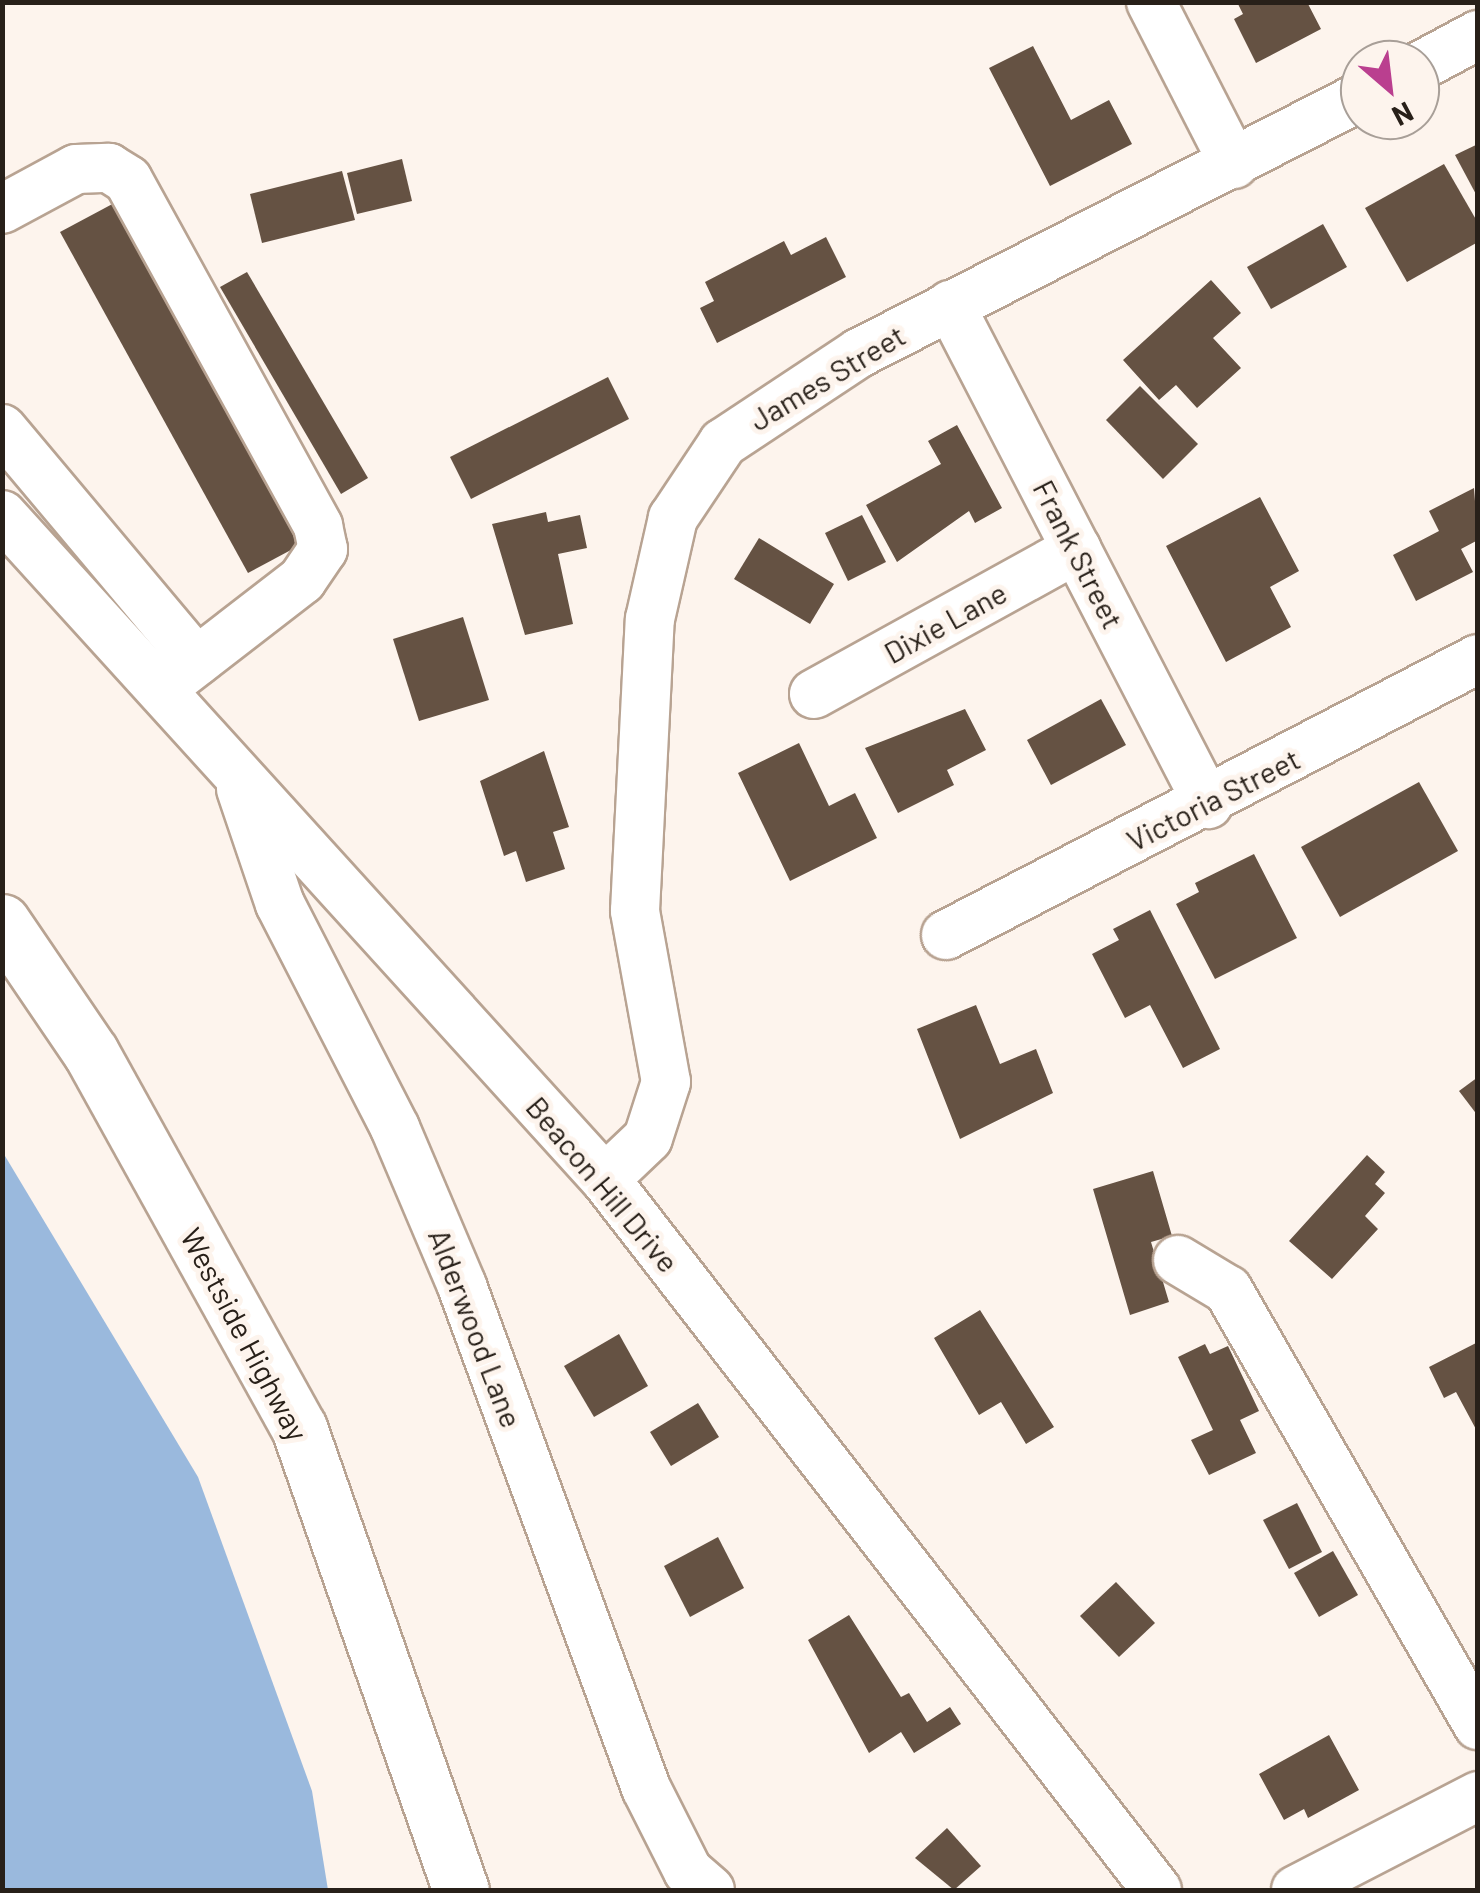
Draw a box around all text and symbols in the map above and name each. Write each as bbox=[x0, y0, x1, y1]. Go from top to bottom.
north arrow bbox=[1340, 40, 1440, 140]
text: N bbox=[1387, 95, 1419, 134]
street label: James Street bbox=[743, 316, 911, 438]
street label: Frank Street bbox=[1026, 474, 1132, 634]
street label: Dixie Lane bbox=[877, 574, 1013, 670]
street label: Victoria Street bbox=[1120, 740, 1306, 858]
street label: Beacon Hill Drive bbox=[519, 1089, 687, 1279]
street label: Westside Highway bbox=[174, 1221, 316, 1447]
street label: Alderwood Lane bbox=[422, 1224, 530, 1432]

